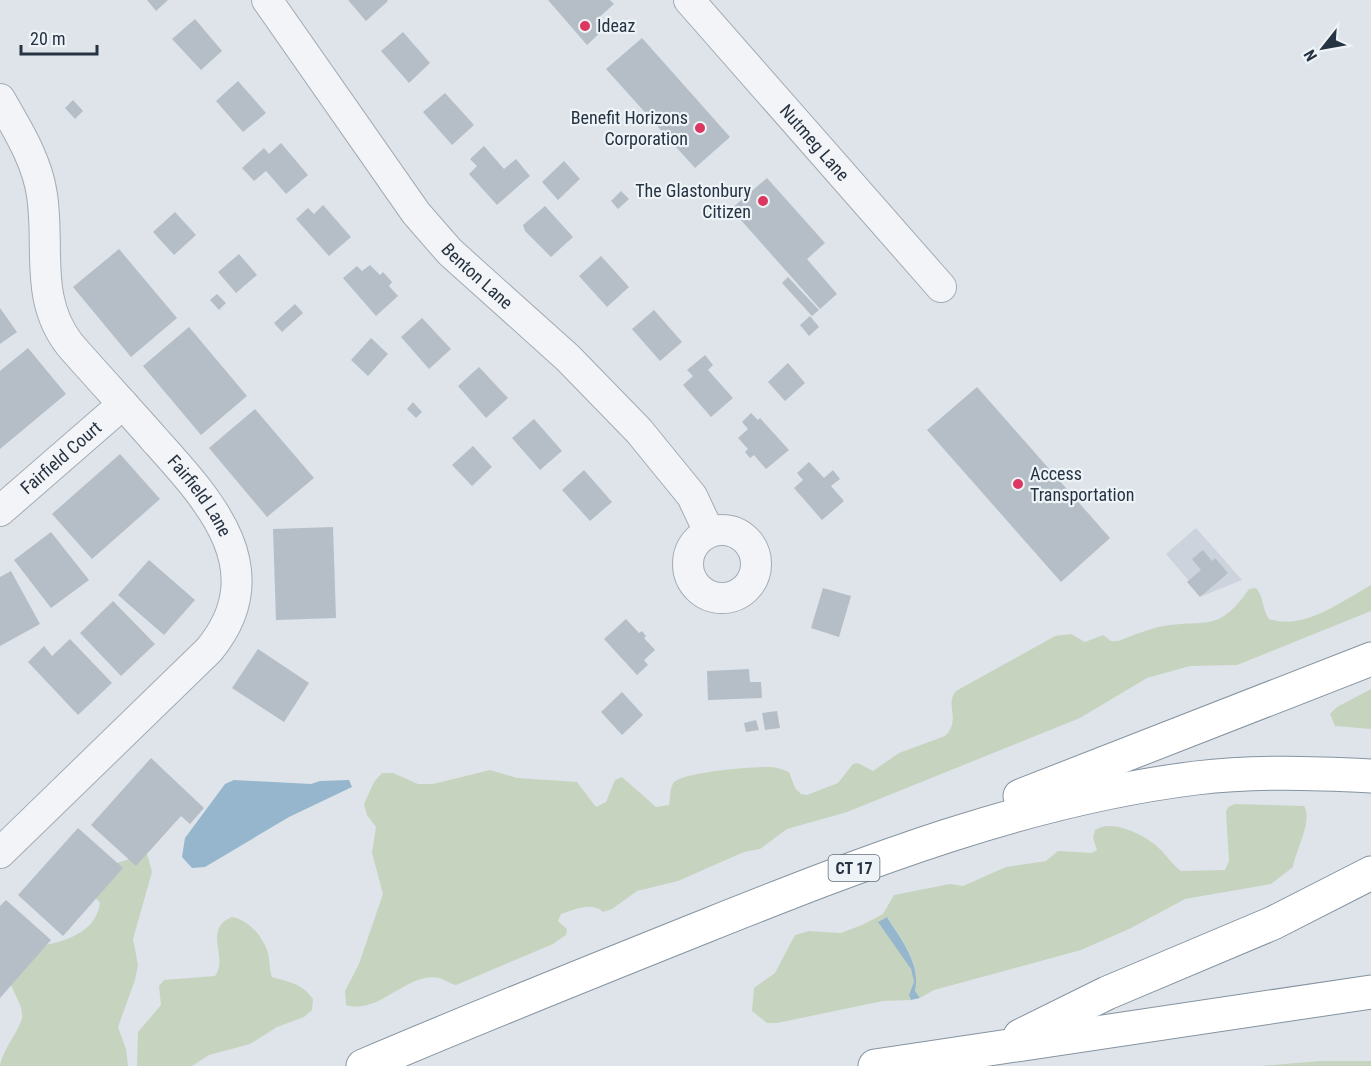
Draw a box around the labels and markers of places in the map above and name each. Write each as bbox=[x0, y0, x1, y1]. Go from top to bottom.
place label: Ideaz bbox=[597, 15, 635, 36]
marker: Ideaz bbox=[578, 19, 592, 33]
place label: Benefit Horizons Corporation bbox=[571, 107, 688, 149]
marker: Benefit Horizons Corporation bbox=[693, 121, 707, 135]
place label: The Glastonbury Citizen bbox=[635, 180, 751, 222]
marker: The Glastonbury Citizen bbox=[756, 194, 770, 208]
place label: Access Transportation bbox=[1030, 463, 1134, 505]
marker: Access Transportation bbox=[1011, 477, 1025, 491]

